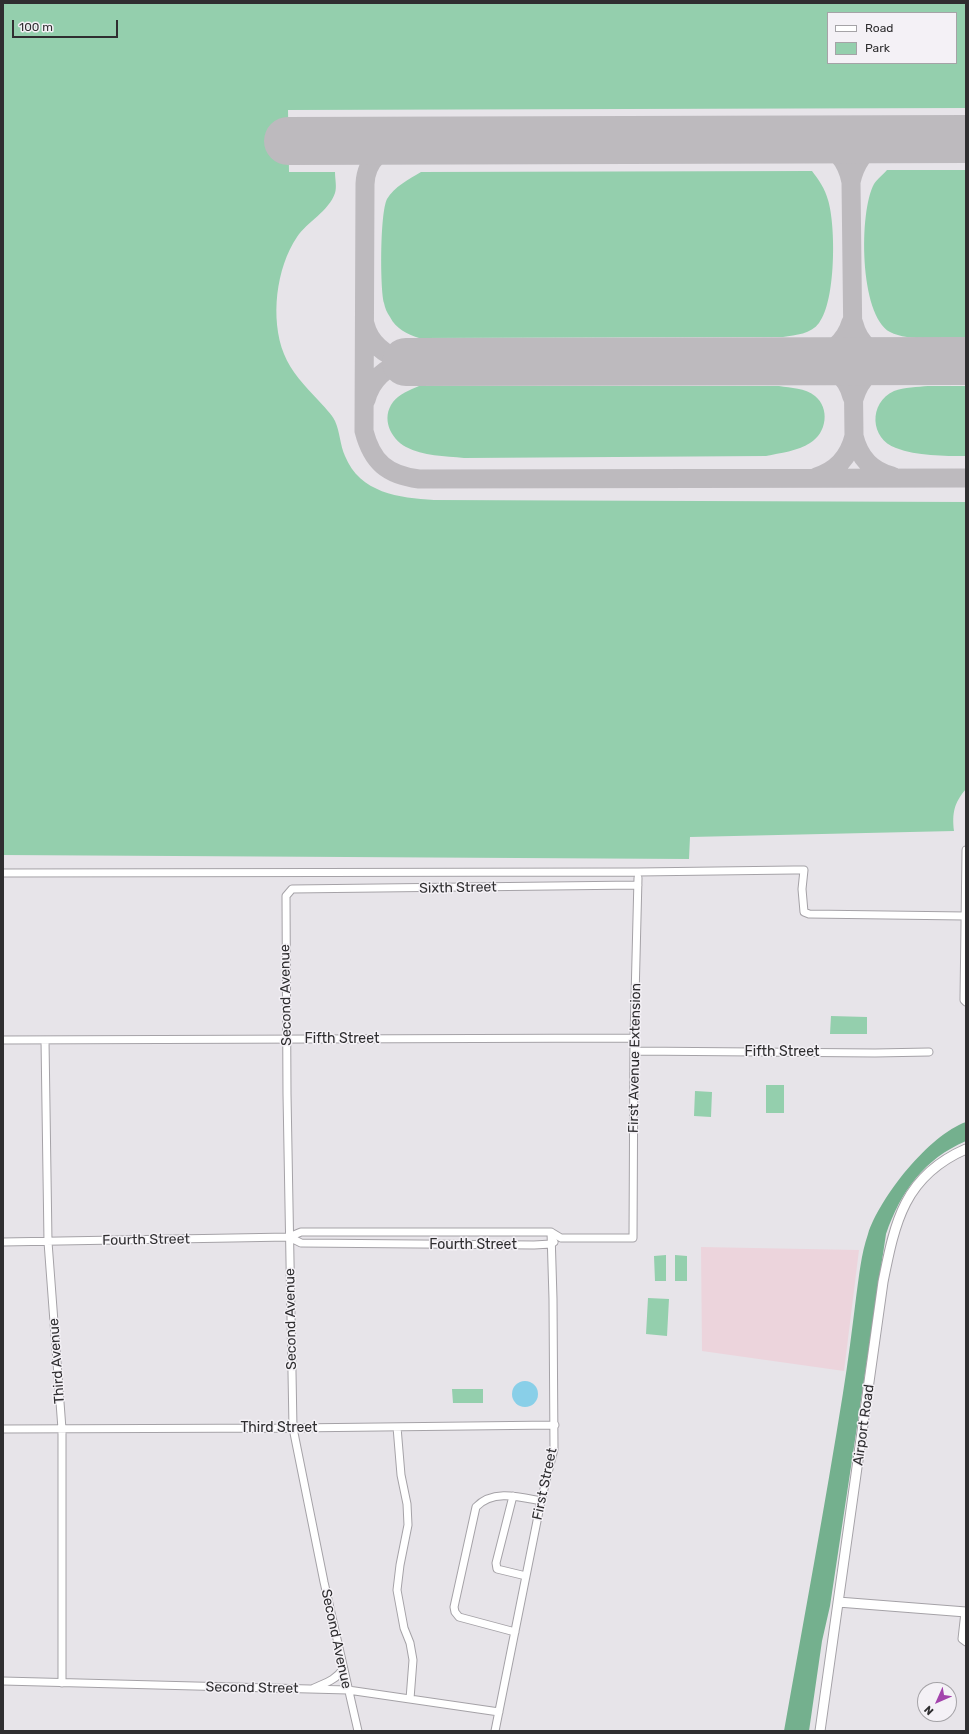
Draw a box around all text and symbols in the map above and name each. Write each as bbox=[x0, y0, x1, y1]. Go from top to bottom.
scale bar bbox=[14, 12, 120, 38]
legend bbox=[827, 12, 957, 64]
text: 100 m bbox=[19, 20, 53, 34]
text: Road bbox=[865, 21, 893, 35]
text: Park bbox=[865, 41, 890, 55]
street label: Sixth Street bbox=[419, 879, 497, 897]
street label: Second Avenue bbox=[277, 944, 295, 1046]
street label: First Avenue Extension bbox=[625, 983, 645, 1133]
street label: Fifth Street bbox=[305, 1031, 379, 1047]
street label: Fifth Street bbox=[745, 1044, 819, 1060]
street label: Fourth Street bbox=[102, 1231, 190, 1249]
street label: Fourth Street bbox=[429, 1237, 517, 1253]
street label: Second Avenue bbox=[282, 1268, 300, 1370]
street label: Third Avenue bbox=[46, 1318, 68, 1404]
street label: Airport Road bbox=[850, 1383, 878, 1467]
street label: Third Street bbox=[240, 1420, 318, 1436]
street label: First Street bbox=[529, 1446, 561, 1522]
street label: Second Avenue bbox=[317, 1588, 355, 1690]
street label: Second Street bbox=[205, 1679, 299, 1697]
north arrow bbox=[917, 1682, 957, 1722]
text: N bbox=[921, 1703, 936, 1718]

